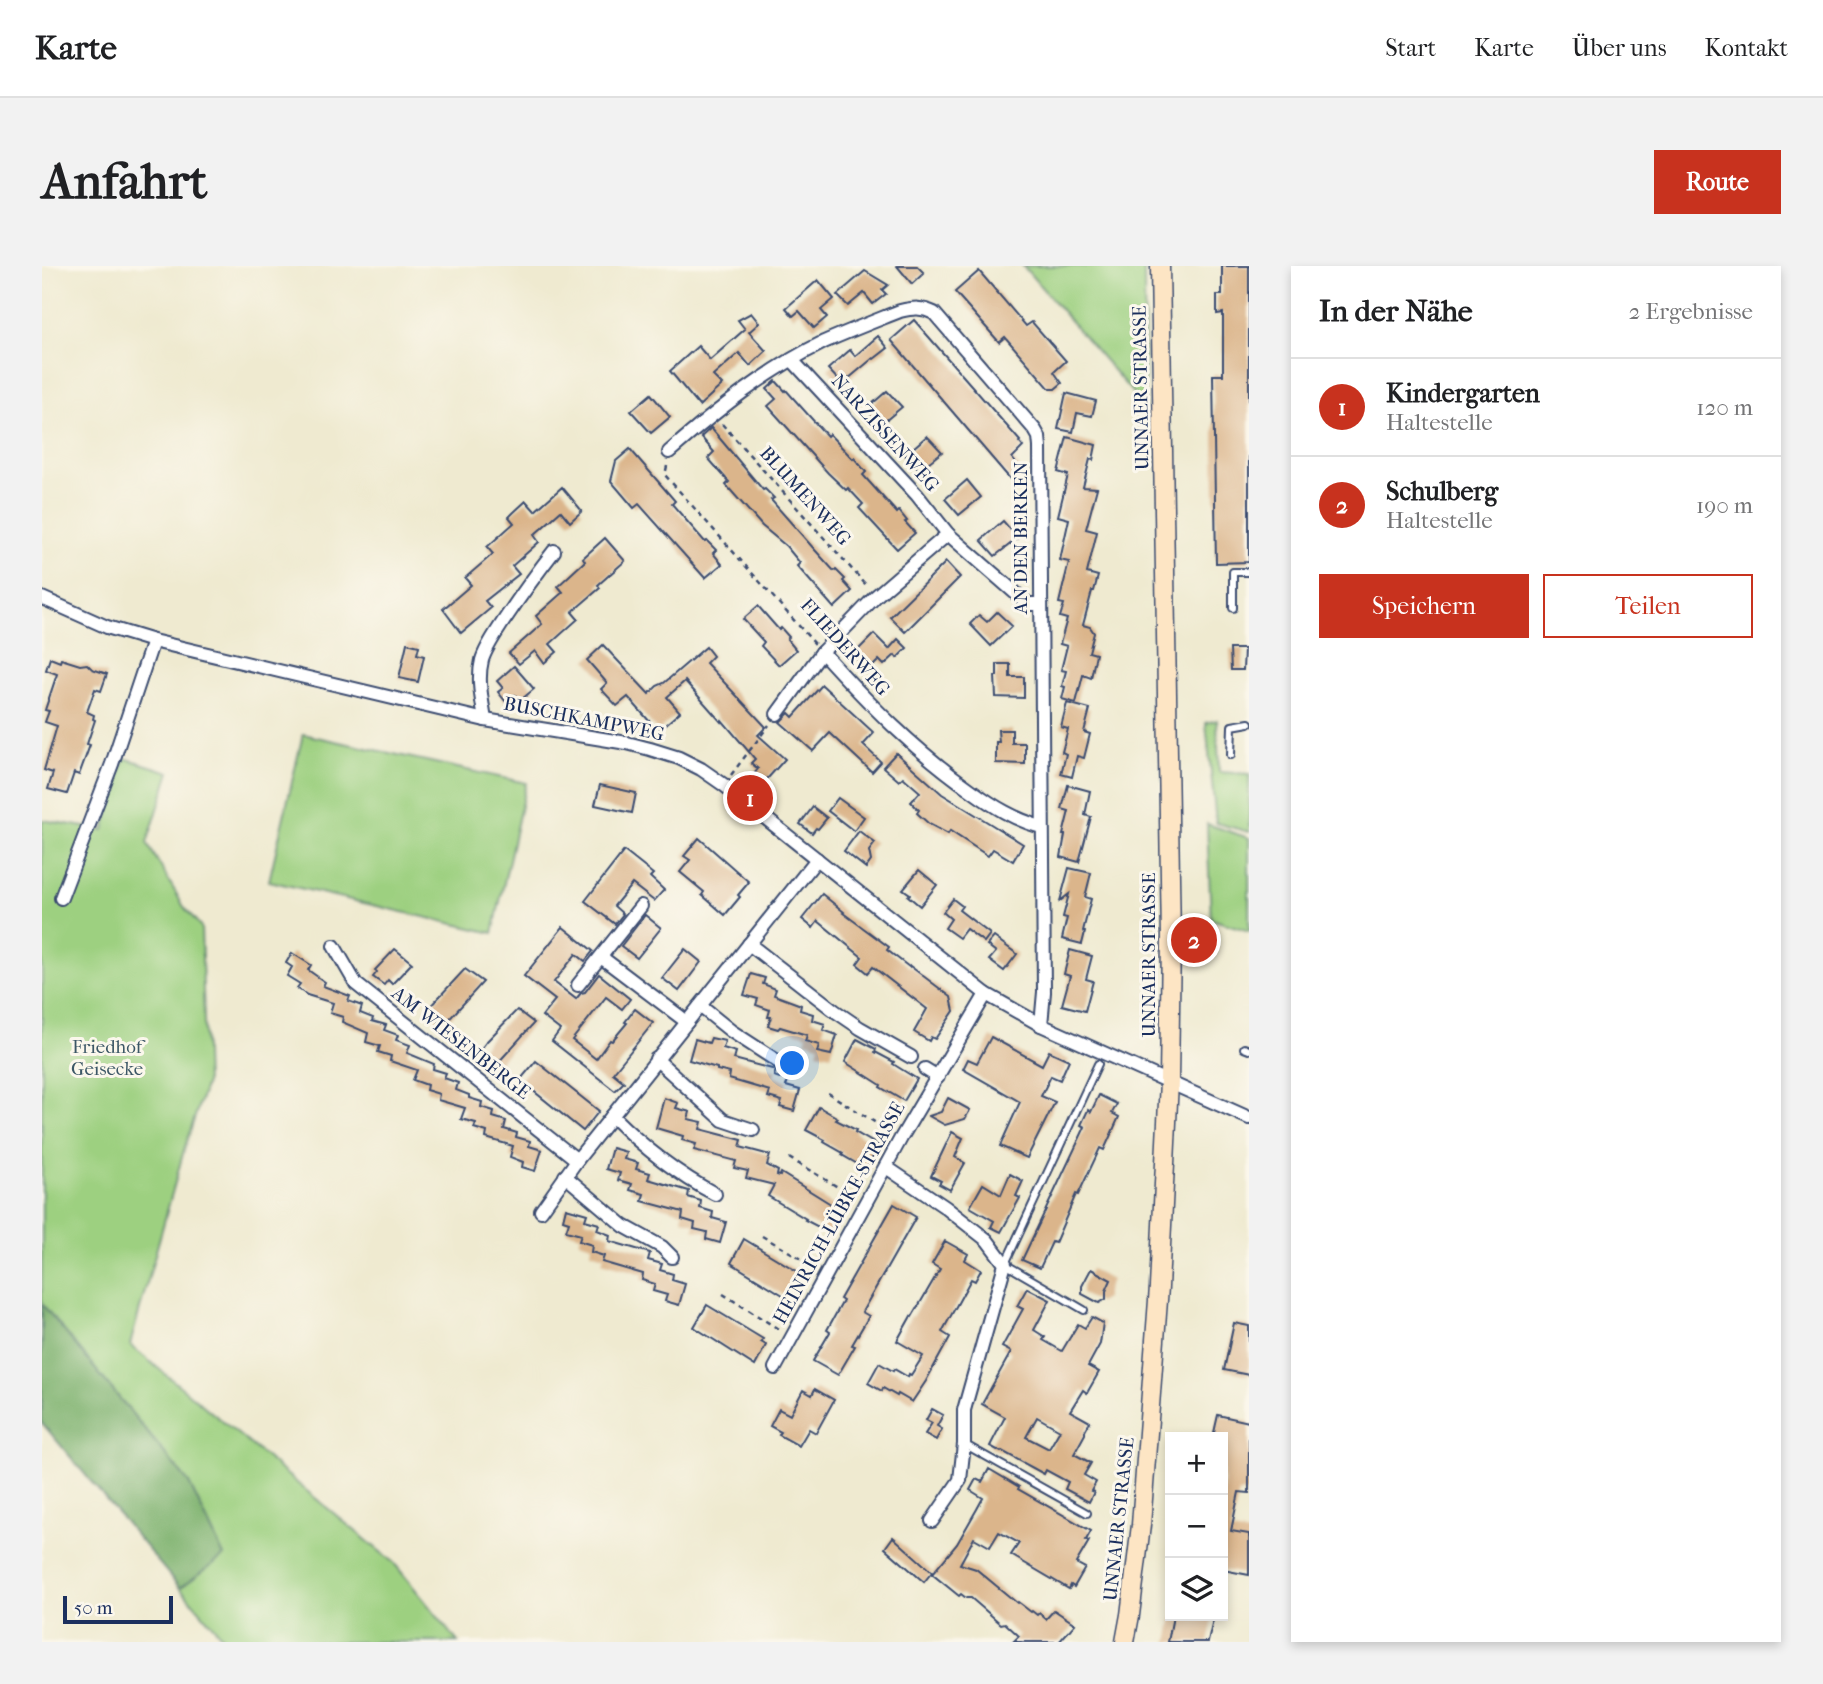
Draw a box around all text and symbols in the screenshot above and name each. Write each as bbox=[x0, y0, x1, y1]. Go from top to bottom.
text: Karte bbox=[35, 29, 117, 68]
text: Start bbox=[1385, 34, 1436, 62]
text: Karte bbox=[1474, 34, 1534, 62]
text: Über uns bbox=[1572, 34, 1667, 62]
text: Kontakt bbox=[1705, 34, 1788, 62]
button: Route bbox=[1654, 150, 1781, 214]
text: Anfahrt bbox=[42, 153, 207, 211]
text: In der Nähe bbox=[1319, 294, 1473, 329]
text: 2 Ergebnisse bbox=[1628, 298, 1753, 325]
street label: UNNAER STRASSE bbox=[1129, 305, 1153, 471]
street label: NARZISSENWEG bbox=[827, 370, 943, 496]
text: Kindergarten bbox=[1386, 378, 1540, 409]
text: 1 bbox=[1338, 394, 1346, 421]
text: 120 m bbox=[1696, 394, 1753, 421]
text: Haltestelle bbox=[1386, 409, 1493, 436]
street label: BLUMENWEG bbox=[755, 442, 855, 550]
street label: AN DEN BERKEN bbox=[1010, 461, 1032, 615]
text: Schulberg bbox=[1386, 476, 1498, 507]
text: 2 bbox=[1336, 492, 1348, 519]
text: 190 m bbox=[1696, 492, 1753, 519]
text: Haltestelle bbox=[1386, 507, 1493, 534]
button: Speichern bbox=[1319, 574, 1529, 638]
button: Teilen bbox=[1543, 574, 1753, 638]
street label: FLIEDERWEG bbox=[796, 594, 894, 700]
street label: BUSCHKAMPWEG bbox=[502, 693, 666, 745]
pin: 1 bbox=[727, 772, 773, 824]
street label: UNNAER STRASSE bbox=[1138, 872, 1160, 1037]
pin: 2 bbox=[1171, 914, 1217, 966]
street label: AM WIESENBERGE bbox=[387, 982, 535, 1104]
park label: Friedhof Geisecke bbox=[71, 1036, 146, 1080]
your location bbox=[775, 1046, 809, 1080]
street label: HEINRICH-LÜBKE-STRASSE bbox=[769, 1098, 910, 1328]
map controls bbox=[1165, 1432, 1228, 1621]
button: + bbox=[1165, 1432, 1228, 1495]
street label: UNNAER STRASSE bbox=[1099, 1435, 1139, 1602]
button: − bbox=[1165, 1495, 1228, 1558]
button: layers bbox=[1165, 1558, 1228, 1621]
scale bar bbox=[63, 1593, 173, 1625]
text: 50 m bbox=[74, 1597, 113, 1619]

